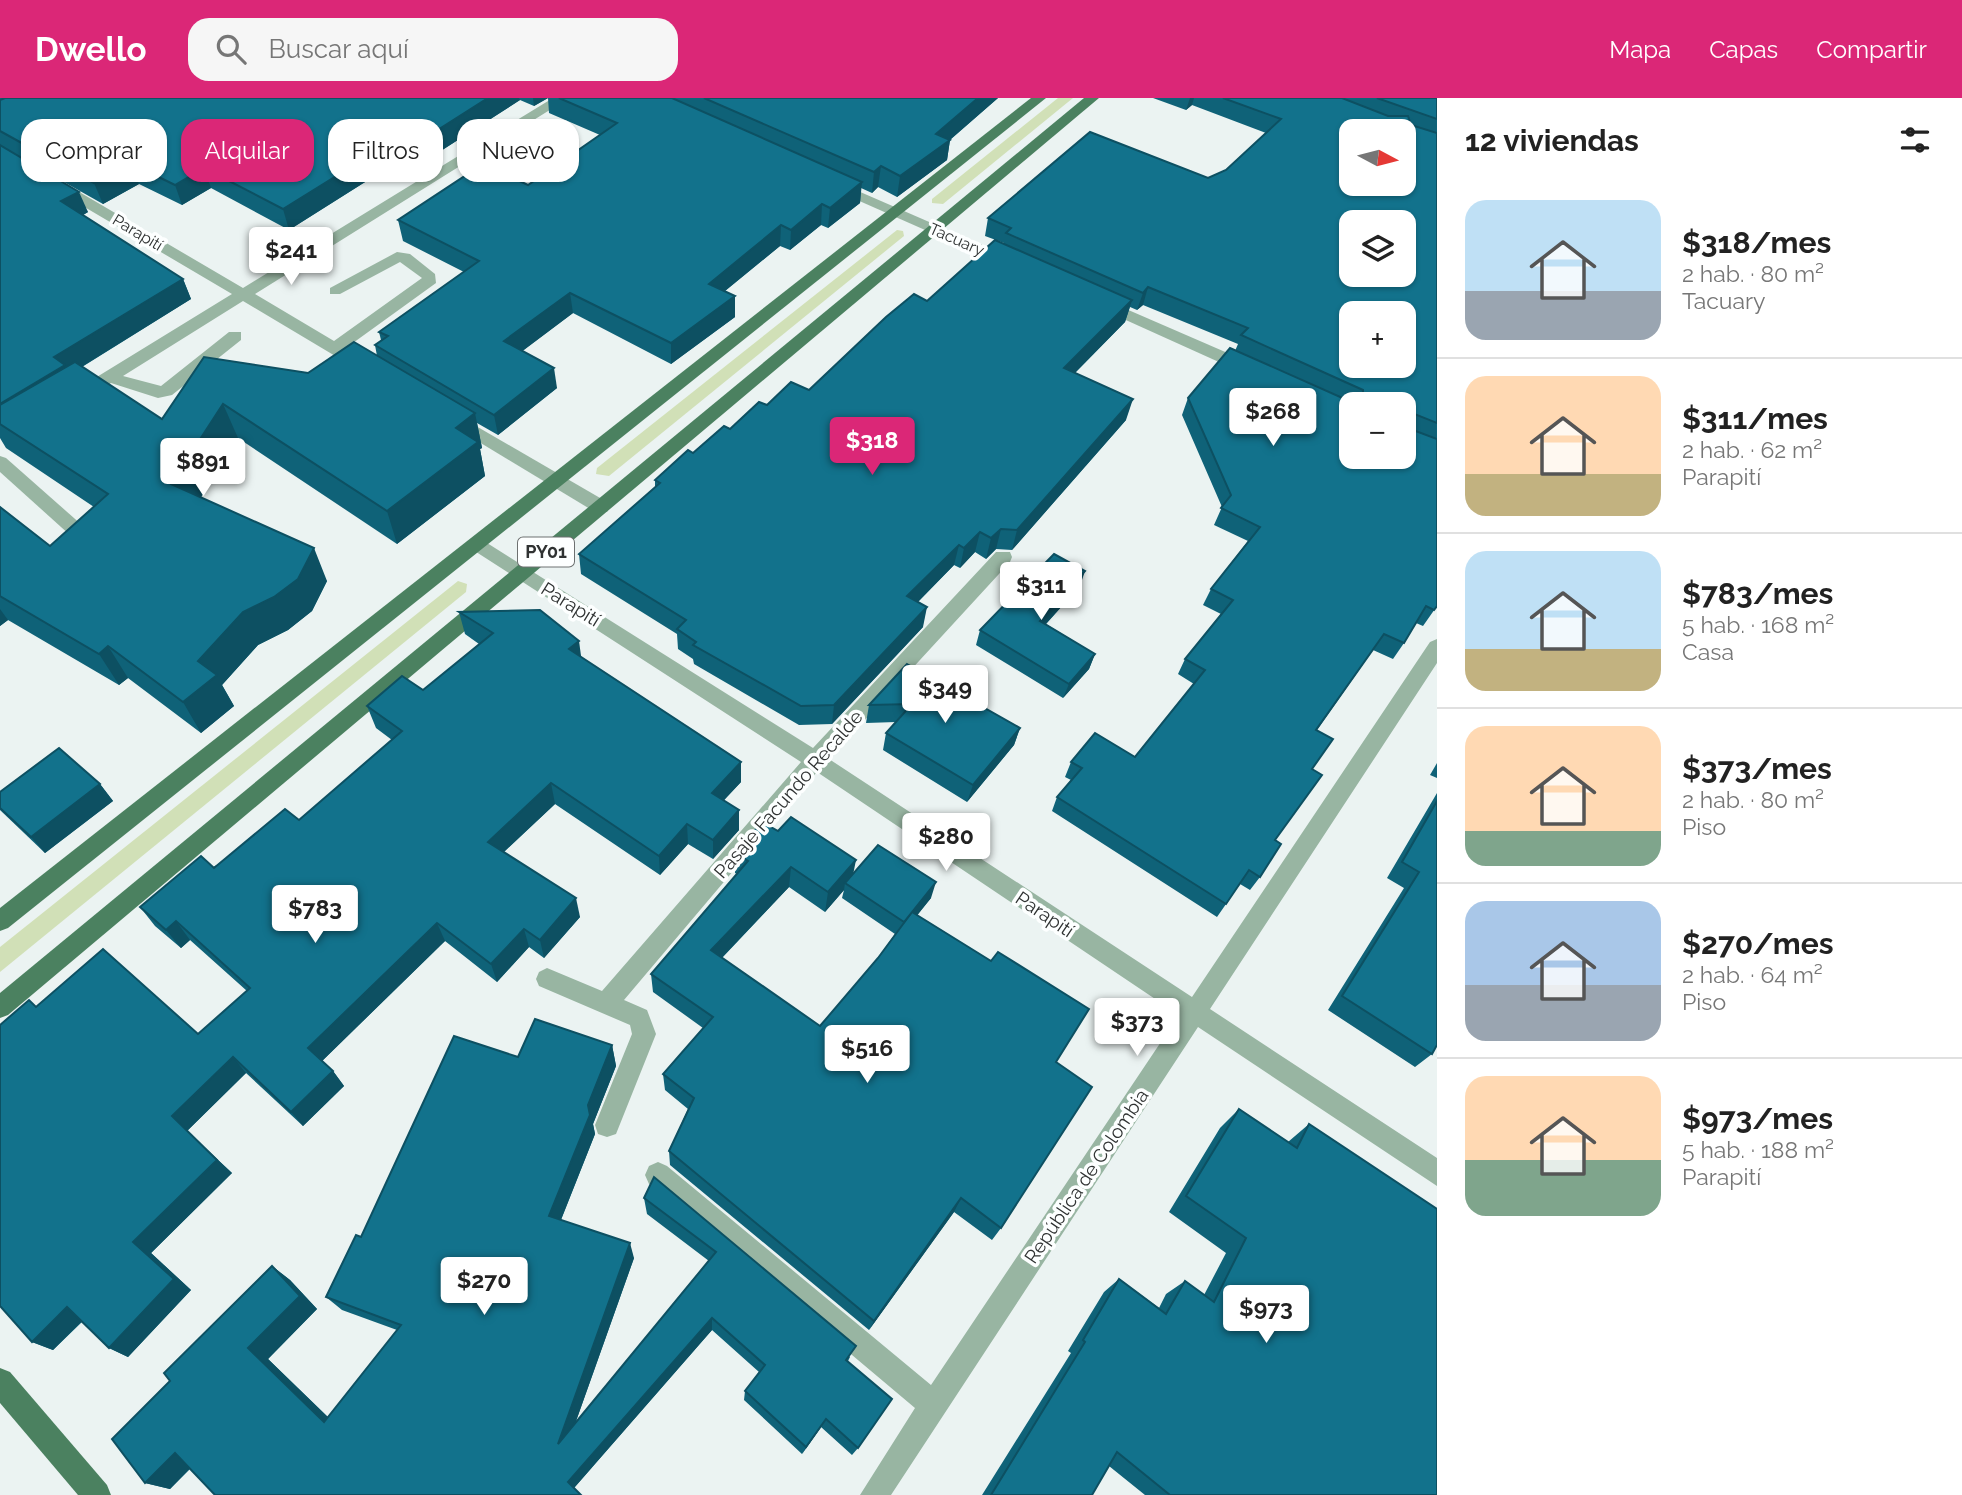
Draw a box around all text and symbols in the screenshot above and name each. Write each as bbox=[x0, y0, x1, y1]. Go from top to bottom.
search box bbox=[188, 18, 678, 81]
text: Dwello bbox=[35, 30, 146, 69]
icon: search bbox=[212, 30, 250, 68]
text: Buscar aquí bbox=[268, 34, 409, 64]
text: Mapa bbox=[1609, 35, 1671, 64]
text: Capas bbox=[1709, 35, 1778, 64]
text: Compartir bbox=[1816, 35, 1927, 64]
chip: Comprar bbox=[21, 119, 167, 182]
chip: Alquilar bbox=[181, 119, 314, 182]
chip: Filtros bbox=[328, 119, 443, 182]
chip: Nuevo bbox=[457, 119, 579, 182]
north arrow bbox=[1339, 119, 1416, 196]
map controls bbox=[1339, 119, 1416, 469]
icon: filters bbox=[1896, 121, 1934, 159]
text: 12 viviendas bbox=[1465, 123, 1639, 158]
street label: Parapití bbox=[109, 210, 167, 255]
button: layers bbox=[1339, 210, 1416, 287]
street label: Tacuary bbox=[926, 219, 988, 260]
text: $318/mes bbox=[1682, 225, 1831, 260]
pin: $241 bbox=[250, 228, 332, 287]
icon: home bbox=[1521, 228, 1605, 312]
text: $241 bbox=[265, 236, 317, 263]
text: 2 hab. · 80 m² bbox=[1682, 260, 1824, 287]
text: Tacuary bbox=[1682, 287, 1766, 314]
button: + bbox=[1339, 301, 1416, 378]
pin: $268 bbox=[1232, 388, 1314, 448]
button: − bbox=[1339, 392, 1416, 469]
text: $268 bbox=[1245, 397, 1301, 424]
text: $311/mes bbox=[1682, 401, 1828, 436]
icon: home bbox=[1521, 404, 1605, 488]
pin: $318 bbox=[831, 418, 913, 477]
text: $318 bbox=[846, 426, 898, 453]
text: 2 hab. · 62 m² bbox=[1682, 436, 1822, 463]
pin: $891 bbox=[162, 438, 244, 498]
text: $891 bbox=[176, 447, 230, 474]
text: Parapití bbox=[1682, 463, 1761, 490]
road number: PY01 bbox=[518, 538, 574, 566]
pin: $311 bbox=[1000, 562, 1082, 622]
text: $311 bbox=[1016, 571, 1066, 598]
text: $783/mes bbox=[1682, 576, 1833, 611]
street label: Parapití bbox=[537, 577, 605, 631]
icon: home bbox=[1521, 579, 1605, 663]
text: 5 hab. · 168 m² bbox=[1682, 611, 1834, 638]
text: Casa bbox=[1682, 638, 1734, 665]
pin: $349 bbox=[904, 666, 986, 725]
text: $349 bbox=[918, 674, 972, 701]
street label: Pasaje Facundo Recalde bbox=[709, 706, 867, 882]
text: $373/mes bbox=[1682, 751, 1832, 786]
icon: home bbox=[1521, 754, 1605, 838]
text: 2 hab. · 80 m² bbox=[1682, 786, 1824, 813]
text: Piso bbox=[1682, 813, 1726, 840]
pin: $280 bbox=[905, 814, 987, 873]
text: $280 bbox=[918, 822, 974, 849]
pin: $783 bbox=[274, 886, 356, 945]
street label: Parapití bbox=[1012, 887, 1079, 942]
text: $783 bbox=[288, 894, 342, 921]
text: $270/mes bbox=[1682, 926, 1834, 961]
icon: home bbox=[1521, 929, 1605, 1013]
text: 2 hab. · 64 m² bbox=[1682, 961, 1823, 988]
text: Piso bbox=[1682, 988, 1726, 1015]
pin: $373 bbox=[1096, 998, 1178, 1058]
text: $373 bbox=[1110, 1007, 1164, 1034]
pin: $516 bbox=[826, 1026, 908, 1085]
text: $516 bbox=[841, 1034, 893, 1061]
street label: República de Colombia bbox=[1019, 1085, 1153, 1267]
text: $973/mes bbox=[1682, 1101, 1833, 1136]
icon: home bbox=[1521, 1104, 1605, 1188]
text: 5 hab. · 188 m² bbox=[1682, 1136, 1834, 1163]
text: Parapití bbox=[1682, 1163, 1761, 1190]
pin: $270 bbox=[443, 1258, 525, 1317]
text: $270 bbox=[457, 1266, 511, 1293]
pin: $973 bbox=[1225, 1286, 1307, 1345]
text: $973 bbox=[1239, 1294, 1293, 1321]

